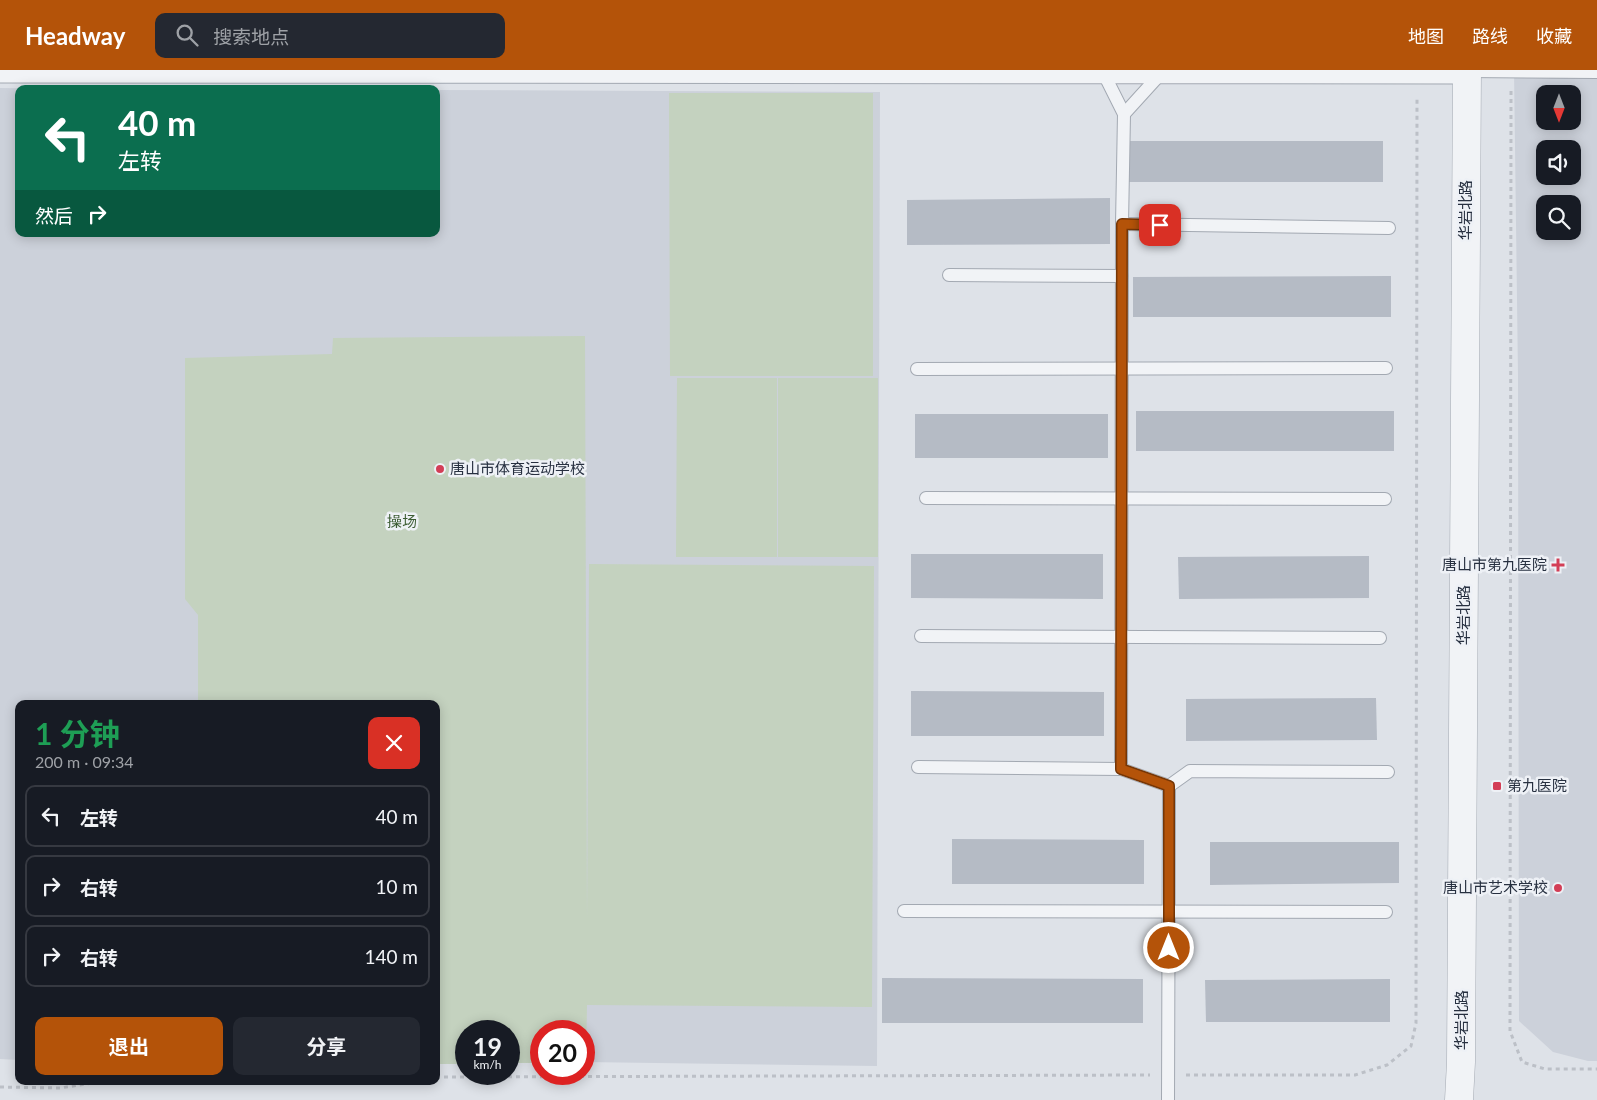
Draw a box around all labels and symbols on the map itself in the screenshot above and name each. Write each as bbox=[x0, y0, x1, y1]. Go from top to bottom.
north arrow bbox=[1536, 85, 1581, 130]
street label: 华岩北路 bbox=[1456, 180, 1474, 240]
pin bbox=[1139, 204, 1181, 246]
place label: 唐山市体育运动学校 bbox=[450, 459, 585, 477]
marker: 唐山市体育运动学校 bbox=[434, 463, 446, 475]
park label: 操场 bbox=[387, 512, 417, 530]
place label: 唐山市第九医院 bbox=[1442, 555, 1547, 573]
marker: 唐山市第九医院 bbox=[1551, 558, 1565, 572]
street label: 华岩北路 bbox=[1454, 585, 1472, 645]
place label: 第九医院 bbox=[1507, 776, 1567, 794]
marker: 第九医院 bbox=[1491, 780, 1503, 792]
place label: 唐山市艺术学校 bbox=[1443, 878, 1548, 896]
marker: 唐山市艺术学校 bbox=[1552, 882, 1564, 894]
position arrow bbox=[1142, 921, 1194, 973]
street label: 华岩北路 bbox=[1452, 990, 1470, 1050]
speed limit sign: 20 bbox=[530, 1020, 595, 1085]

